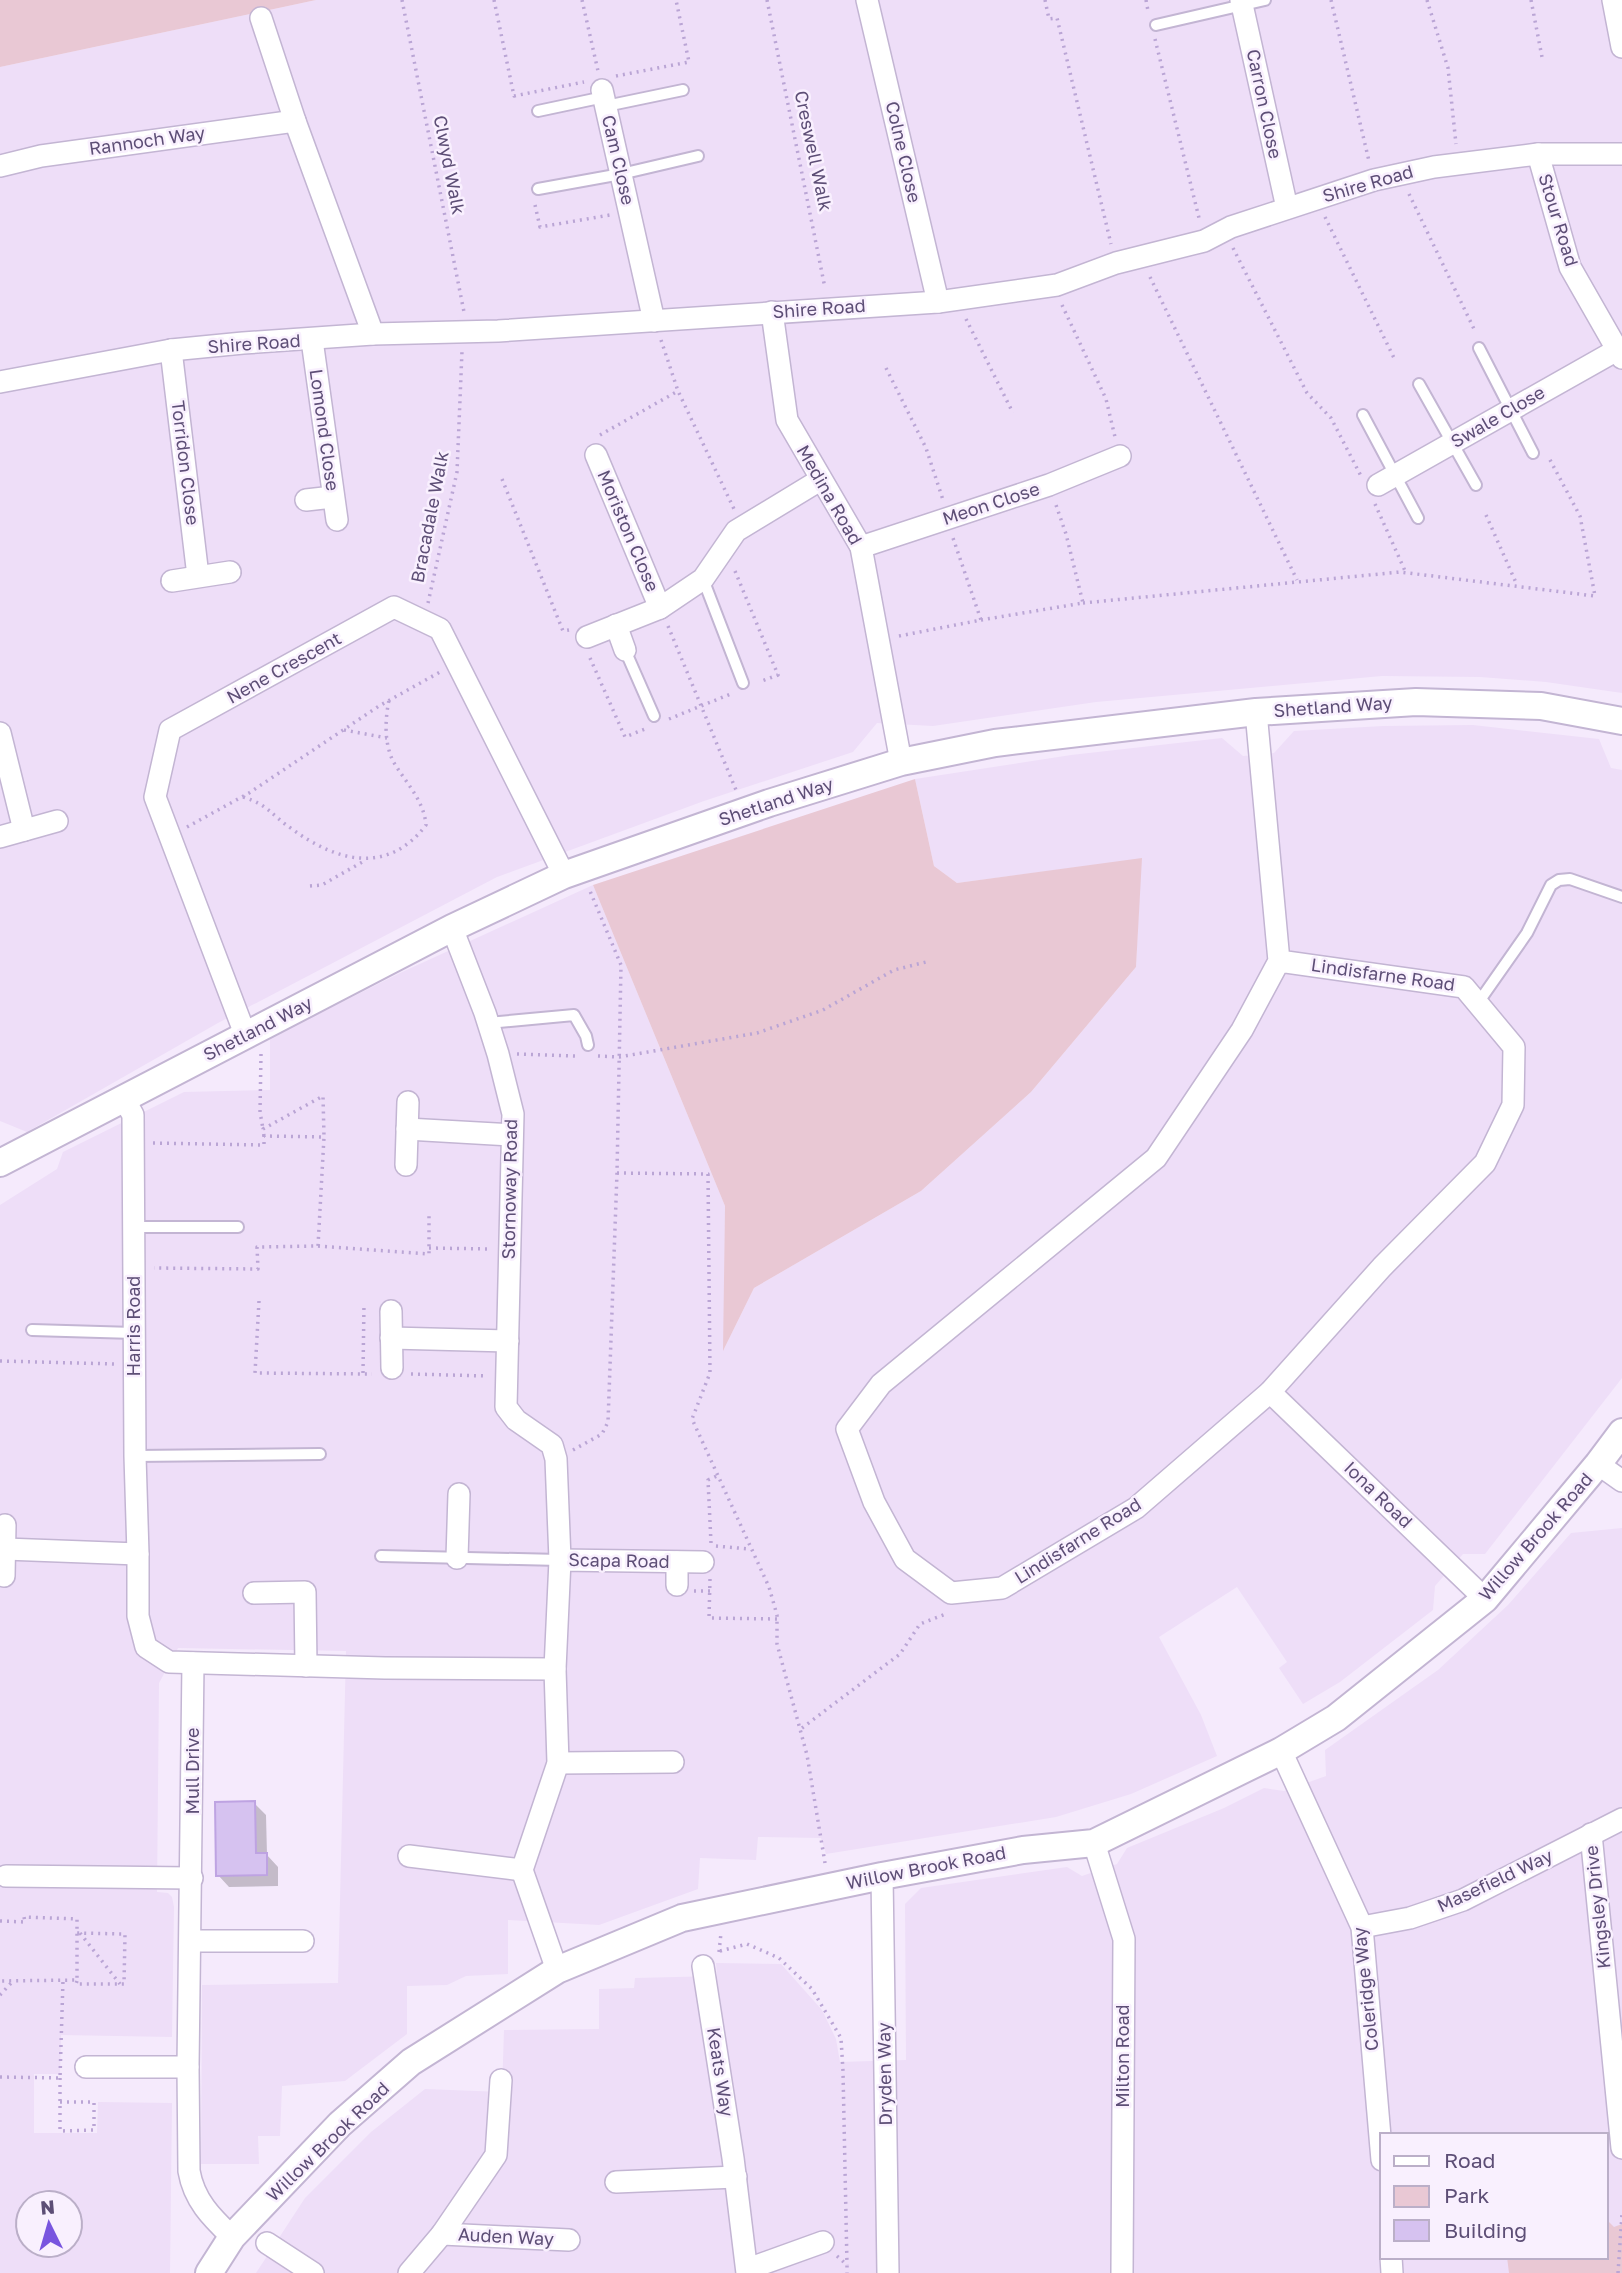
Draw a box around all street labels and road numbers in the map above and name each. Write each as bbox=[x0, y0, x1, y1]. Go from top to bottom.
street label: Carron Close bbox=[1243, 47, 1287, 160]
street label: Creswell Walk bbox=[790, 89, 837, 213]
street label: Colne Close bbox=[882, 99, 926, 205]
street label: Clwyd Walk bbox=[430, 113, 470, 216]
street label: Cam Close bbox=[598, 113, 640, 207]
street label: Rannoch Way bbox=[87, 121, 206, 159]
street label: Shire Road bbox=[1320, 160, 1416, 206]
street label: Stour Road bbox=[1534, 171, 1583, 269]
street label: Shire Road bbox=[772, 294, 866, 322]
street label: Shire Road bbox=[207, 329, 301, 357]
street label: Lomond Close bbox=[306, 367, 344, 492]
street label: Swale Close bbox=[1447, 380, 1548, 452]
street label: Torridon Close bbox=[167, 399, 205, 526]
street label: Medina Road bbox=[792, 441, 867, 548]
street label: Bracadale Walk bbox=[405, 449, 453, 584]
street label: Moriston Close bbox=[593, 467, 664, 595]
street label: Meon Close bbox=[939, 477, 1042, 529]
street label: Nene Crescent bbox=[222, 627, 345, 708]
street label: Shetland Way bbox=[1273, 691, 1393, 721]
street label: Shetland Way bbox=[716, 772, 836, 830]
street label: Lindisfarne Road bbox=[1310, 953, 1457, 995]
street label: Shetland Way bbox=[199, 991, 316, 1065]
street label: Stornoway Road bbox=[497, 1119, 521, 1259]
street label: Harris Road bbox=[122, 1276, 144, 1376]
street label: Iona Road bbox=[1340, 1456, 1417, 1532]
street label: Willow Brook Road bbox=[1474, 1468, 1597, 1605]
street label: Lindisfarne Road bbox=[1010, 1492, 1145, 1588]
street label: Scapa Road bbox=[568, 1548, 670, 1572]
street label: Mull Drive bbox=[181, 1728, 203, 1815]
street label: Willow Brook Road bbox=[844, 1841, 1008, 1893]
street label: Masefield Way bbox=[1433, 1844, 1556, 1916]
street label: Kingsley Drive bbox=[1580, 1844, 1614, 1970]
street label: Coleridge Way bbox=[1348, 1926, 1382, 2052]
street label: Milton Road bbox=[1111, 2004, 1133, 2108]
street label: Dryden Way bbox=[872, 2022, 896, 2126]
street label: Keats Way bbox=[703, 2026, 739, 2118]
street label: Willow Brook Road bbox=[261, 2077, 393, 2206]
street label: Auden Way bbox=[457, 2223, 555, 2250]

